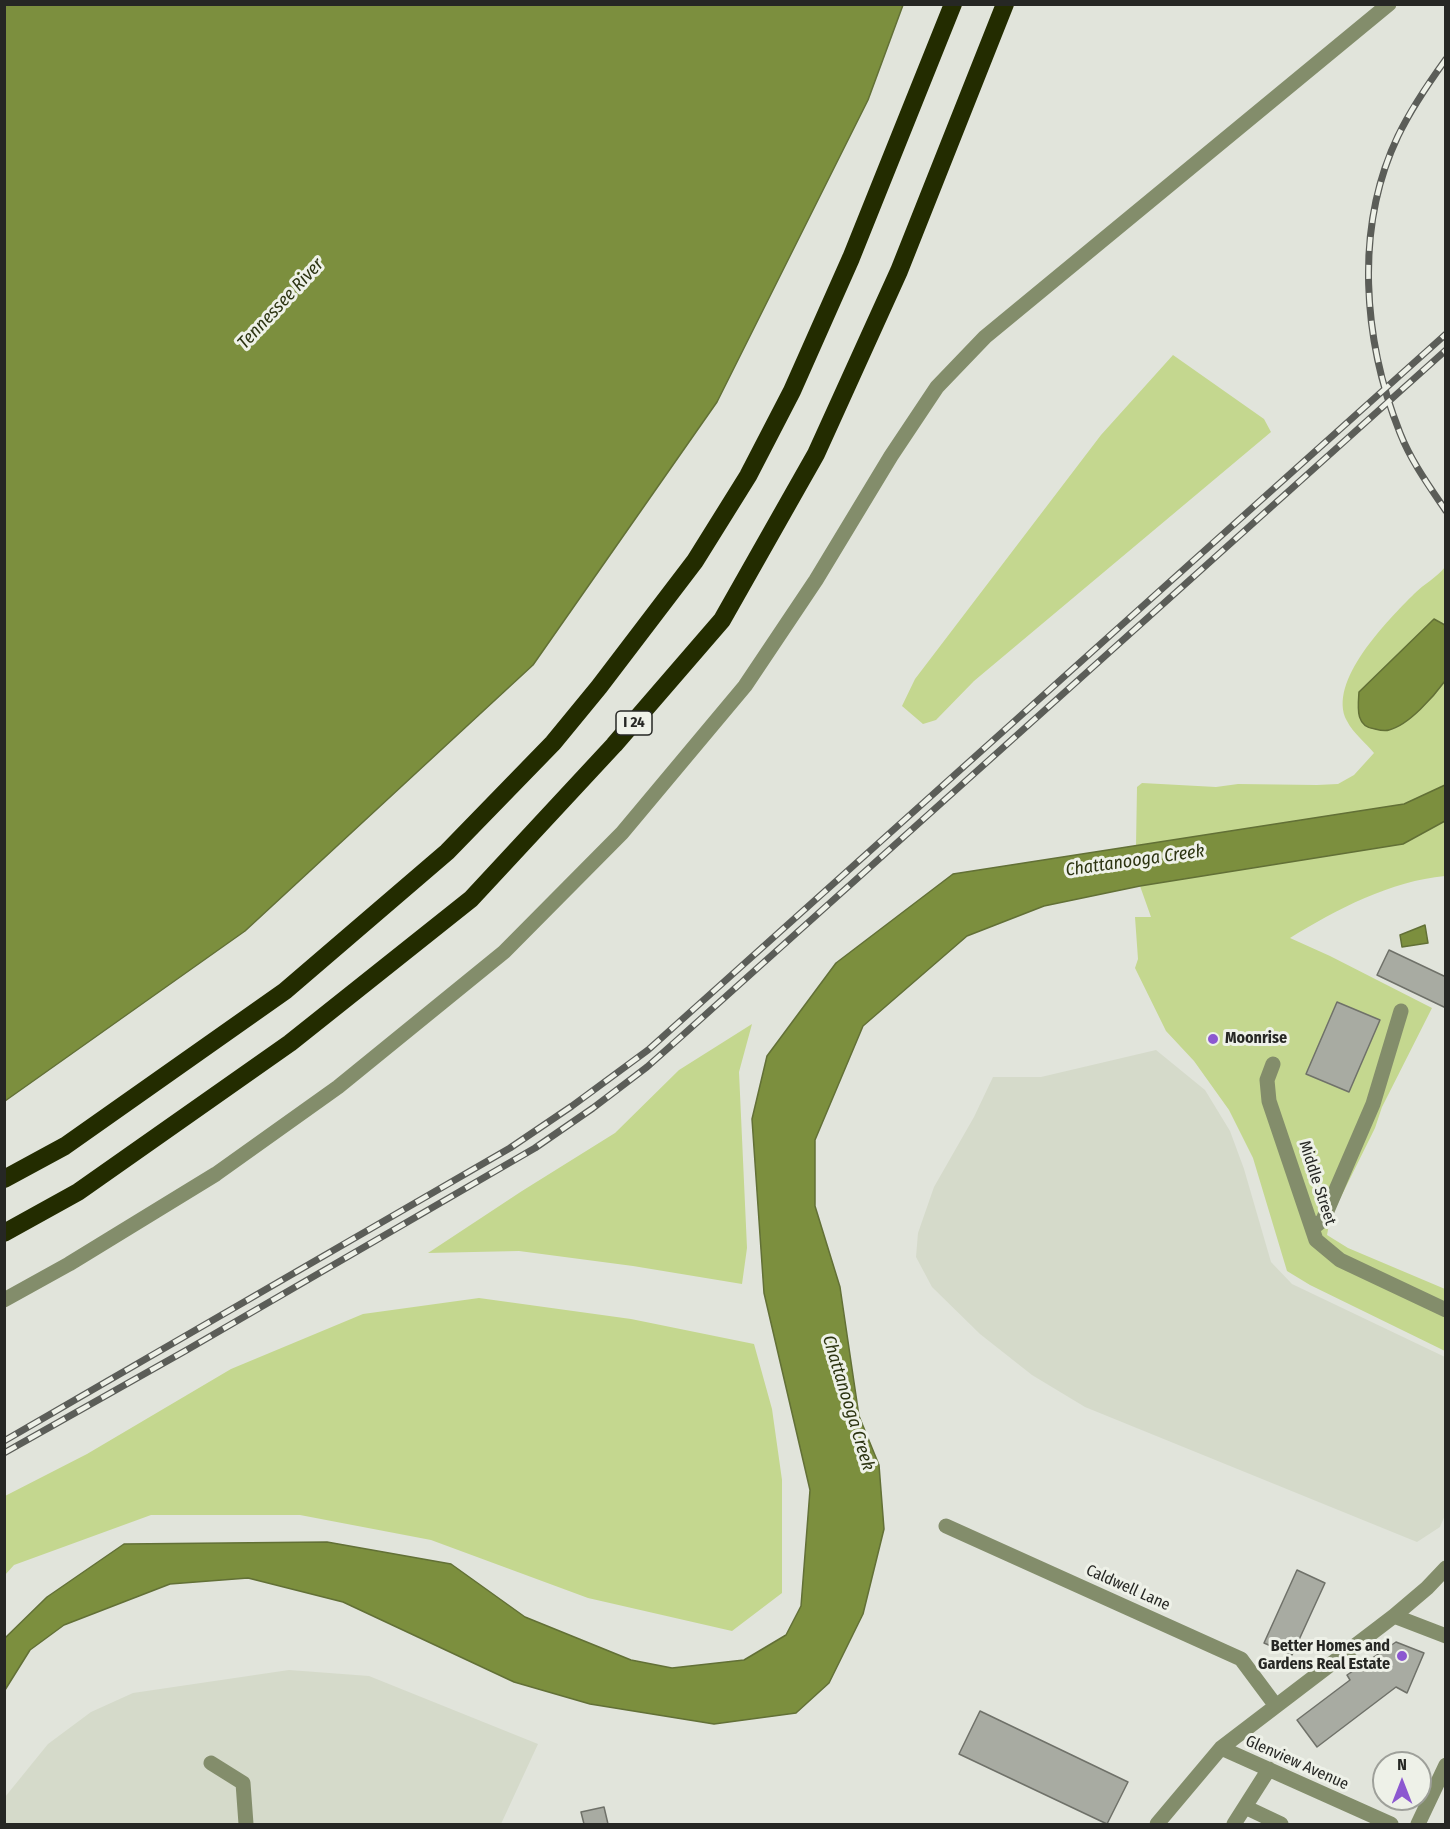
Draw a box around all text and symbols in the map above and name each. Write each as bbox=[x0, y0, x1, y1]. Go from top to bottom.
water label: Tennessee River bbox=[233, 254, 329, 354]
road number: I 24 bbox=[616, 711, 652, 735]
water label: Chattanooga Creek bbox=[1064, 841, 1206, 881]
place label: Moonrise bbox=[1225, 1029, 1287, 1049]
marker: Moonrise bbox=[1206, 1032, 1220, 1046]
street label: Middle Street bbox=[1294, 1138, 1340, 1228]
water label: Chattanooga Creek bbox=[817, 1333, 879, 1473]
street label: Caldwell Lane bbox=[1083, 1561, 1173, 1615]
place label: Better Homes and Gardens Real Estate bbox=[1258, 1637, 1390, 1675]
marker: Better Homes and Gardens Real Estate bbox=[1395, 1649, 1409, 1663]
street label: Glenview Avenue bbox=[1242, 1732, 1352, 1794]
north arrow bbox=[1372, 1751, 1432, 1811]
text: N bbox=[1397, 1755, 1407, 1774]

